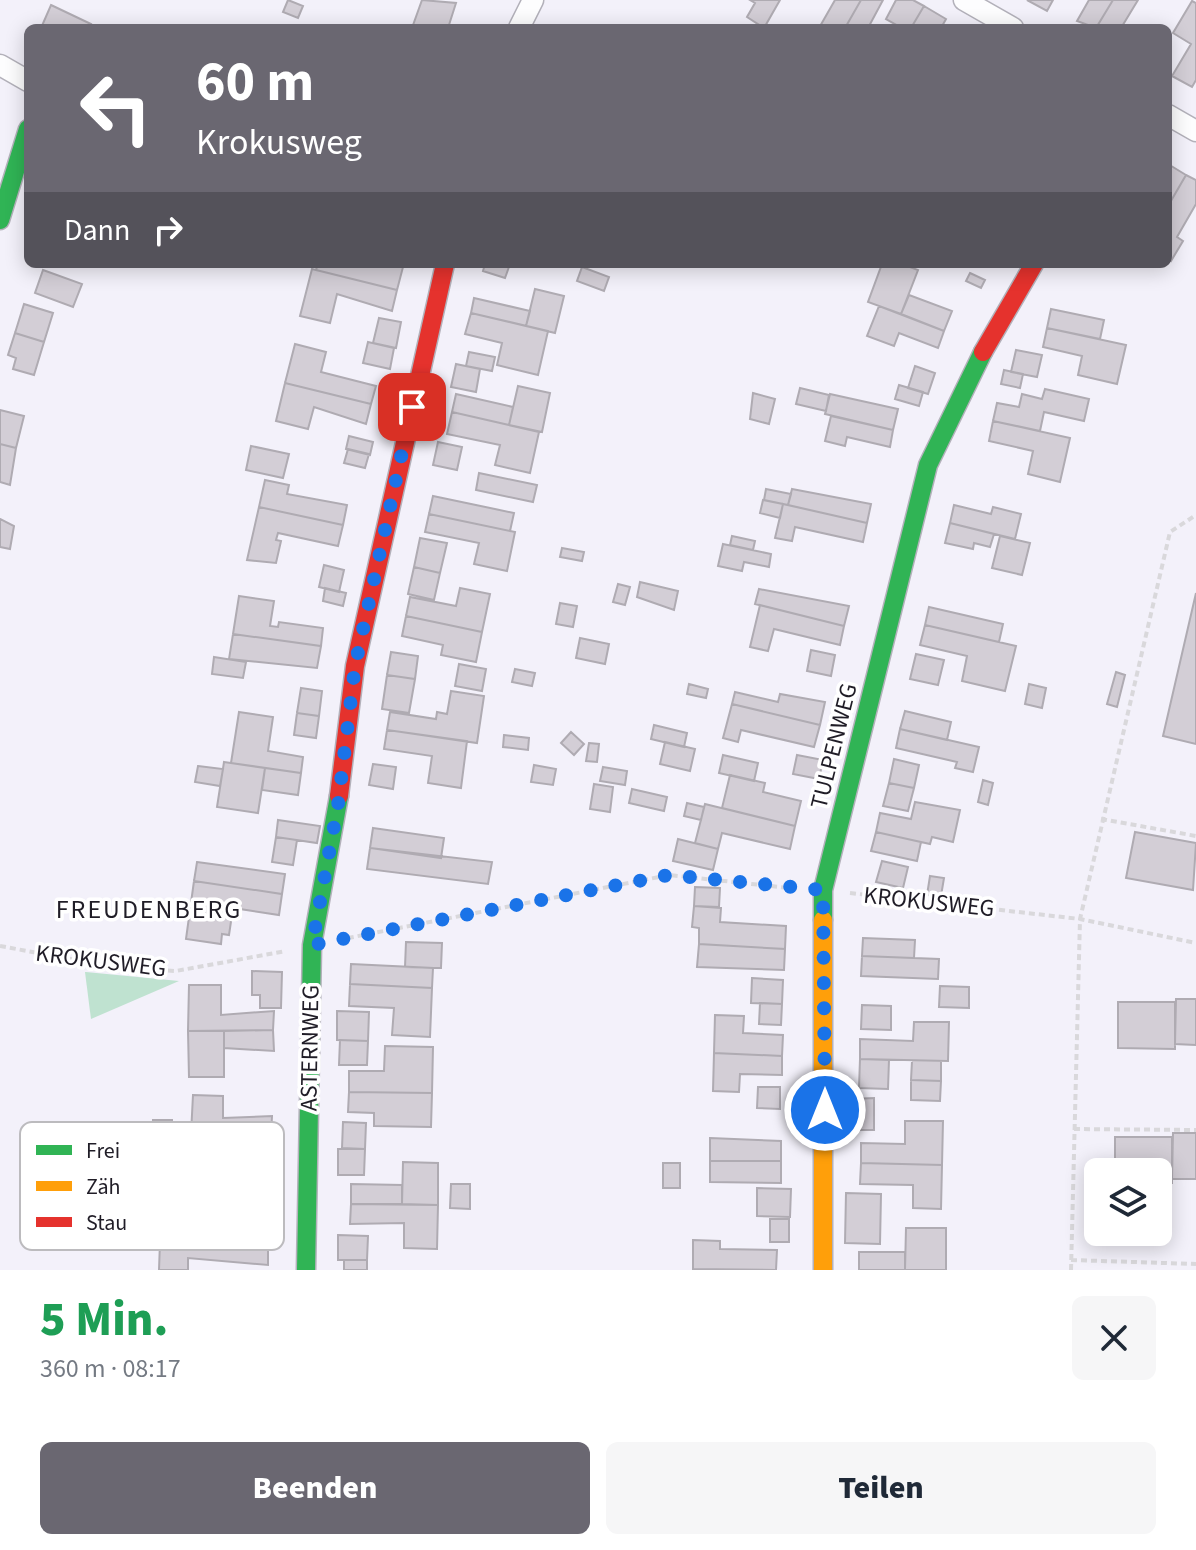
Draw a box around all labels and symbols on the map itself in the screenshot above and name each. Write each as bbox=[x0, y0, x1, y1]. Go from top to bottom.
pin bbox=[378, 373, 446, 441]
street label: TULPENWEG bbox=[802, 680, 866, 812]
street label: KROKUSWEG bbox=[862, 878, 996, 926]
district label: FREUDENBERG bbox=[56, 891, 242, 928]
street label: KROKUSWEG bbox=[34, 936, 168, 986]
street label: ASTERNWEG bbox=[291, 985, 329, 1111]
position arrow bbox=[783, 1068, 867, 1152]
legend bbox=[20, 1122, 284, 1250]
text: Frei bbox=[86, 1135, 120, 1167]
text: Zäh bbox=[86, 1171, 121, 1203]
text: Stau bbox=[86, 1207, 127, 1239]

